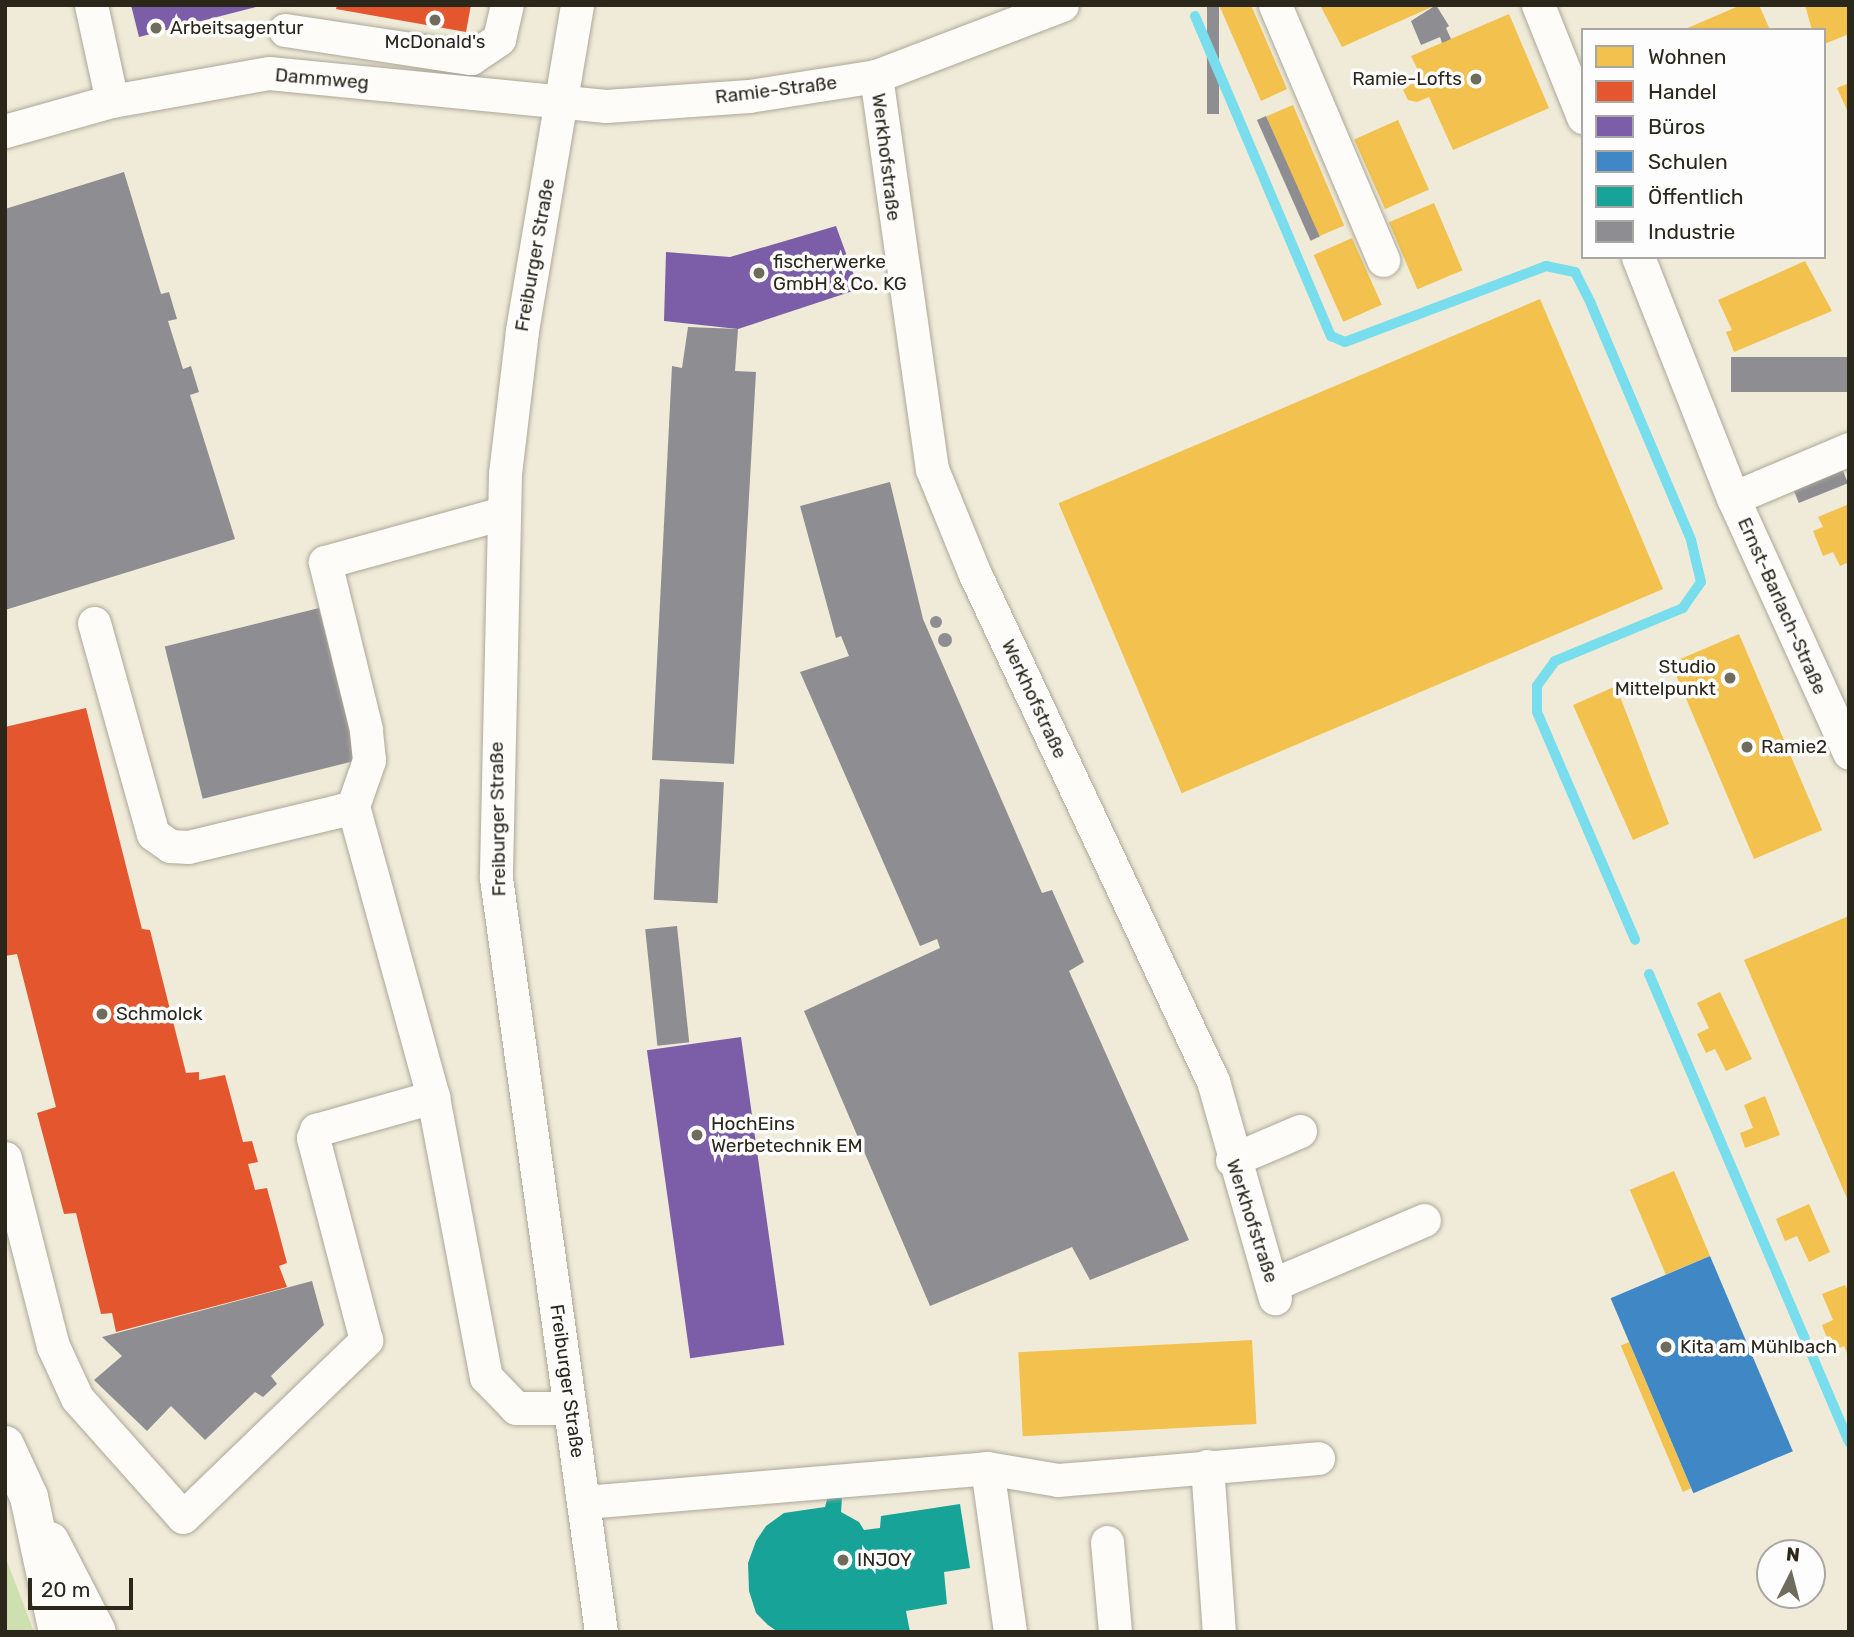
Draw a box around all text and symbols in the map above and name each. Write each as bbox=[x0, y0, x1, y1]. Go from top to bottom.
marker: McDonald's bbox=[427, 12, 443, 28]
place label: Arbeitsagentur bbox=[170, 17, 304, 39]
marker: Arbeitsagentur bbox=[148, 20, 164, 36]
legend bbox=[1581, 28, 1826, 259]
place label: McDonald's bbox=[385, 31, 485, 53]
text: Wohnen bbox=[1648, 44, 1726, 69]
street label: Dammweg bbox=[274, 64, 370, 94]
place label: Ramie-Lofts bbox=[1352, 68, 1462, 90]
street label: Ramie-Straße bbox=[714, 71, 838, 109]
marker: Ramie-Lofts bbox=[1468, 71, 1484, 87]
text: Handel bbox=[1648, 79, 1717, 104]
street label: Werkhofstraße bbox=[867, 92, 905, 222]
text: Büros bbox=[1648, 114, 1705, 139]
text: Schulen bbox=[1648, 149, 1728, 174]
street label: Freiburger Straße bbox=[510, 177, 560, 333]
text: Öffentlich bbox=[1648, 184, 1744, 209]
text: Industrie bbox=[1648, 219, 1735, 244]
place label: fischerwerke GmbH & Co. KG bbox=[773, 251, 907, 295]
marker: fischerwerke GmbH & Co. KG bbox=[751, 265, 767, 281]
street label: Ernst-Barlach-Straße bbox=[1733, 514, 1831, 698]
street label: Werkhofstraße bbox=[996, 636, 1072, 762]
place label: Studio Mittelpunkt bbox=[1615, 656, 1716, 700]
marker: Studio Mittelpunkt bbox=[1722, 670, 1738, 686]
place label: Ramie2 bbox=[1761, 736, 1827, 758]
marker: Ramie2 bbox=[1739, 739, 1755, 755]
street label: Freiburger Straße bbox=[485, 741, 511, 897]
place label: Schmolck bbox=[116, 1003, 203, 1025]
marker: Schmolck bbox=[94, 1006, 110, 1022]
place label: HochEins Werbetechnik EM bbox=[711, 1113, 863, 1157]
marker: HochEins Werbetechnik EM bbox=[689, 1127, 705, 1143]
street label: Werkhofstraße bbox=[1221, 1156, 1283, 1286]
street label: Freiburger Straße bbox=[545, 1302, 589, 1460]
place label: Kita am Mühlbach bbox=[1680, 1336, 1837, 1358]
marker: Kita am Mühlbach bbox=[1658, 1339, 1674, 1355]
north arrow bbox=[1756, 1539, 1826, 1609]
text: N bbox=[1785, 1542, 1801, 1567]
place label: INJOY bbox=[857, 1549, 912, 1571]
marker: INJOY bbox=[835, 1552, 851, 1568]
scale bar bbox=[32, 1564, 136, 1608]
text: 20 m bbox=[41, 1577, 90, 1602]

